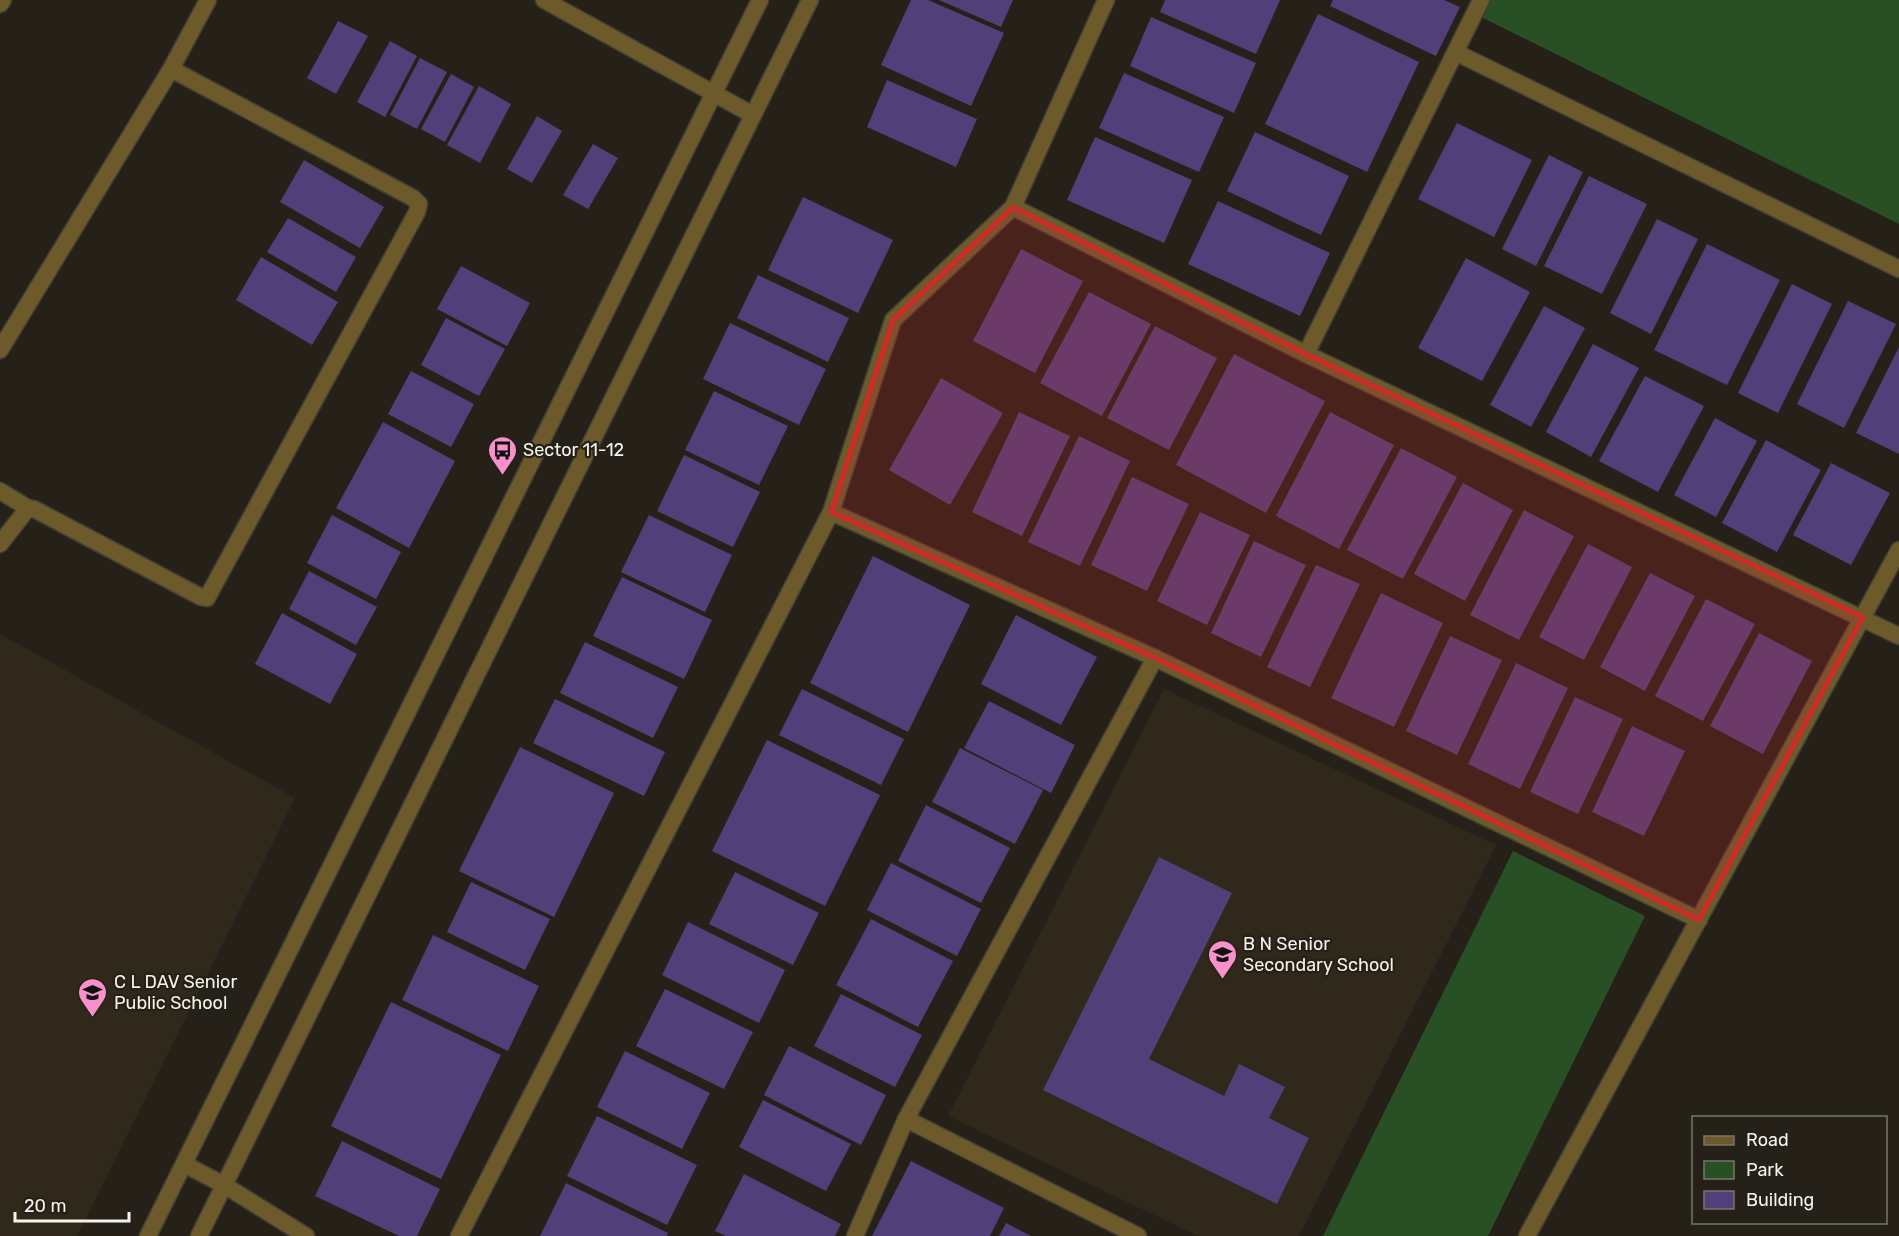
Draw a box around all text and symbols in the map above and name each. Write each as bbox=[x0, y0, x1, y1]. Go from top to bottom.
bus stop icon: Sector 11-12 bbox=[486, 434, 518, 476]
place label: Sector 11-12 bbox=[523, 439, 624, 461]
place label: B N Senior Secondary School bbox=[1243, 933, 1394, 976]
school or university icon: B N Senior Secondary School bbox=[1206, 938, 1238, 980]
place label: C L DAV Senior Public School bbox=[114, 971, 237, 1014]
school or university icon: C L DAV Senior Public School bbox=[77, 976, 109, 1018]
legend bbox=[1692, 1116, 1887, 1224]
text: Road bbox=[1746, 1129, 1789, 1151]
text: Park bbox=[1746, 1159, 1784, 1181]
scale bar bbox=[15, 1185, 129, 1223]
text: Building bbox=[1746, 1189, 1814, 1211]
text: 20 m bbox=[24, 1195, 66, 1217]

